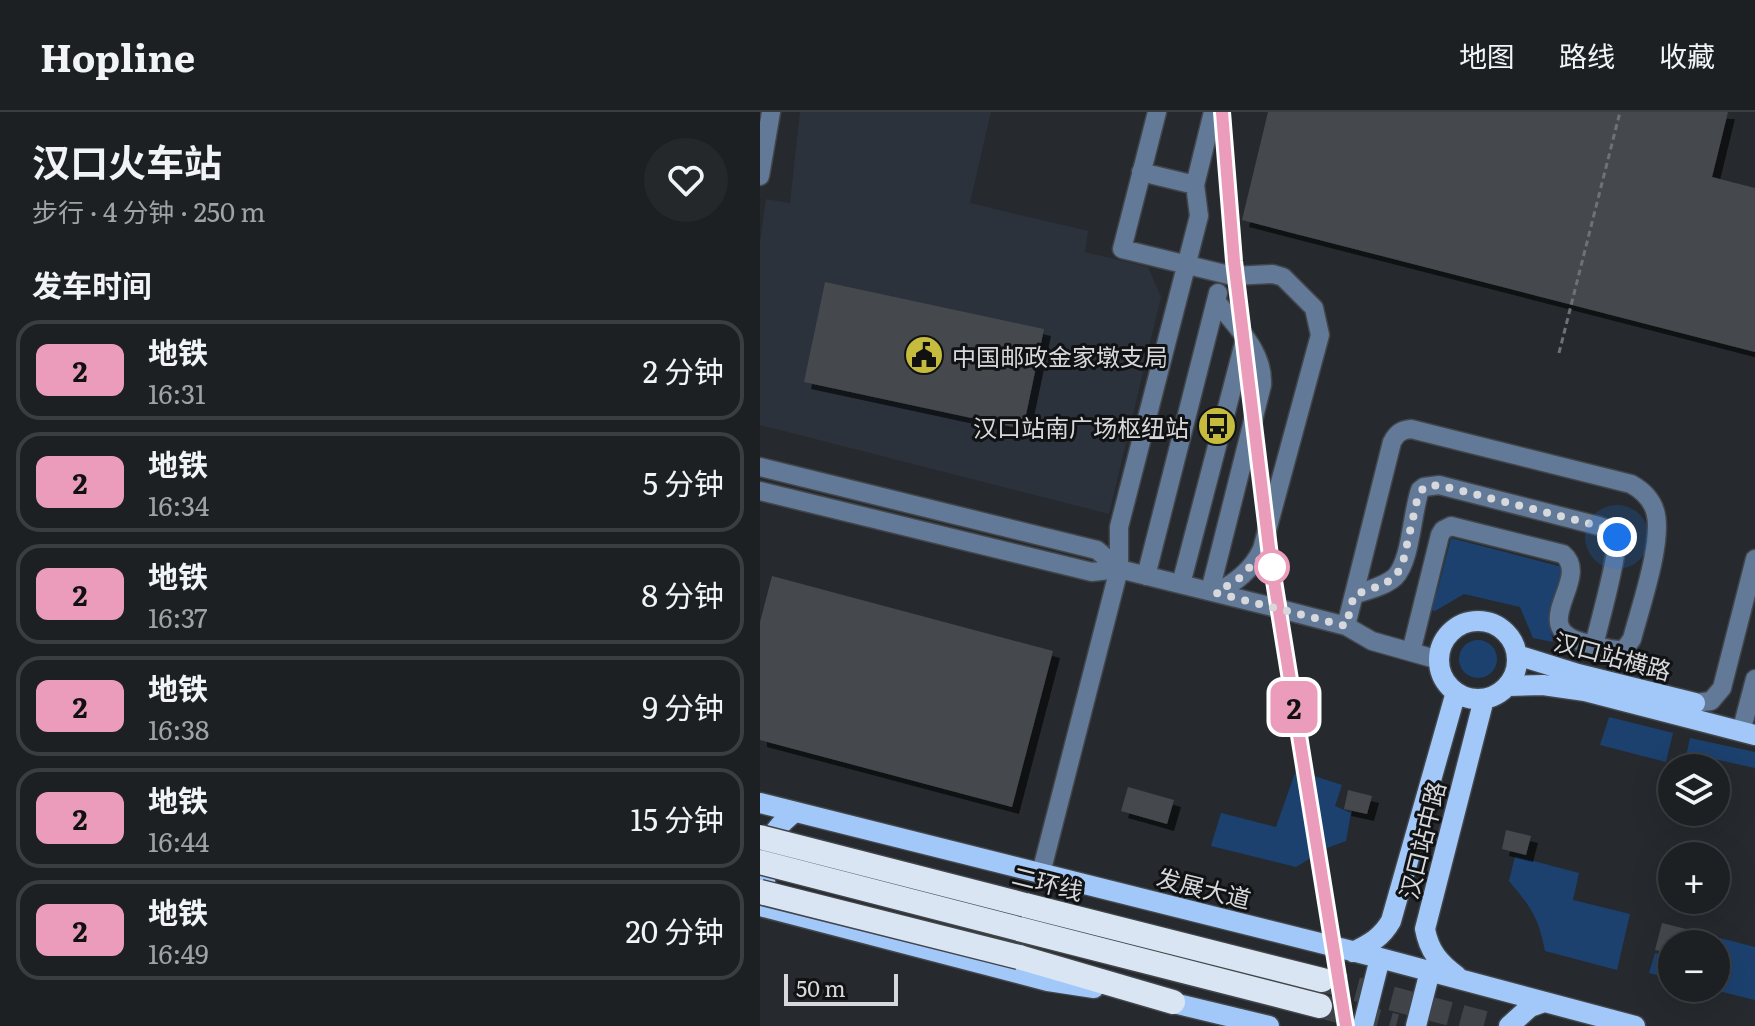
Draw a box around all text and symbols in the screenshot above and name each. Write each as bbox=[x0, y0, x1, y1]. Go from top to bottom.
text: Hopline bbox=[40, 27, 195, 84]
text: 地图 bbox=[1459, 34, 1515, 76]
text: 路线 bbox=[1559, 34, 1615, 76]
text: 收藏 bbox=[1659, 34, 1715, 76]
text: 汉口火车站 bbox=[32, 132, 222, 189]
button: heart bbox=[644, 138, 728, 222]
text: 步行 · 4 分钟 · 250 m bbox=[32, 191, 265, 230]
text: 发车时间 bbox=[32, 262, 152, 306]
text: 地铁 bbox=[148, 329, 208, 373]
public building icon: 中国邮政金家墩支局 bbox=[903, 334, 945, 376]
place label: 中国邮政金家墩支局 bbox=[952, 338, 1168, 373]
text: 2 分钟 bbox=[643, 348, 724, 392]
text: 2 bbox=[72, 349, 88, 391]
text: 16:31 bbox=[148, 373, 206, 412]
bus stop icon: 汉口站南广场枢纽站 bbox=[1196, 405, 1238, 447]
place label: 汉口站南广场枢纽站 bbox=[973, 409, 1189, 444]
text: 地铁 bbox=[148, 441, 208, 485]
text: 5 分钟 bbox=[643, 460, 724, 504]
text: 2 bbox=[72, 461, 88, 503]
text: 16:34 bbox=[148, 485, 209, 524]
your location bbox=[1597, 517, 1637, 557]
unlabelled marker bbox=[1255, 550, 1289, 584]
text: 地铁 bbox=[148, 553, 208, 597]
text: 8 分钟 bbox=[641, 572, 724, 616]
text: 2 bbox=[72, 573, 88, 615]
text: 16:37 bbox=[148, 597, 207, 636]
street label: 汉口站横路 bbox=[1551, 623, 1675, 687]
text: 地铁 bbox=[148, 665, 208, 709]
line badge: 2 bbox=[1268, 681, 1320, 733]
text: 9 分钟 bbox=[642, 684, 724, 728]
text: 2 bbox=[72, 685, 88, 727]
text: 2 bbox=[1286, 686, 1302, 728]
text: 16:38 bbox=[148, 709, 209, 748]
map controls bbox=[1658, 754, 1730, 1002]
button: layers bbox=[1658, 754, 1730, 826]
text: 地铁 bbox=[148, 777, 208, 821]
street label: 汉口站中路 bbox=[1390, 778, 1452, 902]
text: 15 分钟 bbox=[631, 796, 724, 840]
text: 2 bbox=[72, 797, 88, 839]
text: 16:44 bbox=[148, 821, 209, 860]
button: + bbox=[1658, 842, 1730, 914]
street label: 二环线 bbox=[1009, 856, 1087, 908]
street label: 发展大道 bbox=[1153, 858, 1255, 916]
text: 地铁 bbox=[148, 889, 208, 933]
text: 20 分钟 bbox=[625, 908, 724, 952]
text: 2 bbox=[72, 909, 88, 951]
button: − bbox=[1658, 930, 1730, 1002]
text: 16:49 bbox=[148, 933, 209, 972]
scale bar bbox=[784, 970, 898, 1006]
text: 50 m bbox=[796, 971, 846, 1004]

